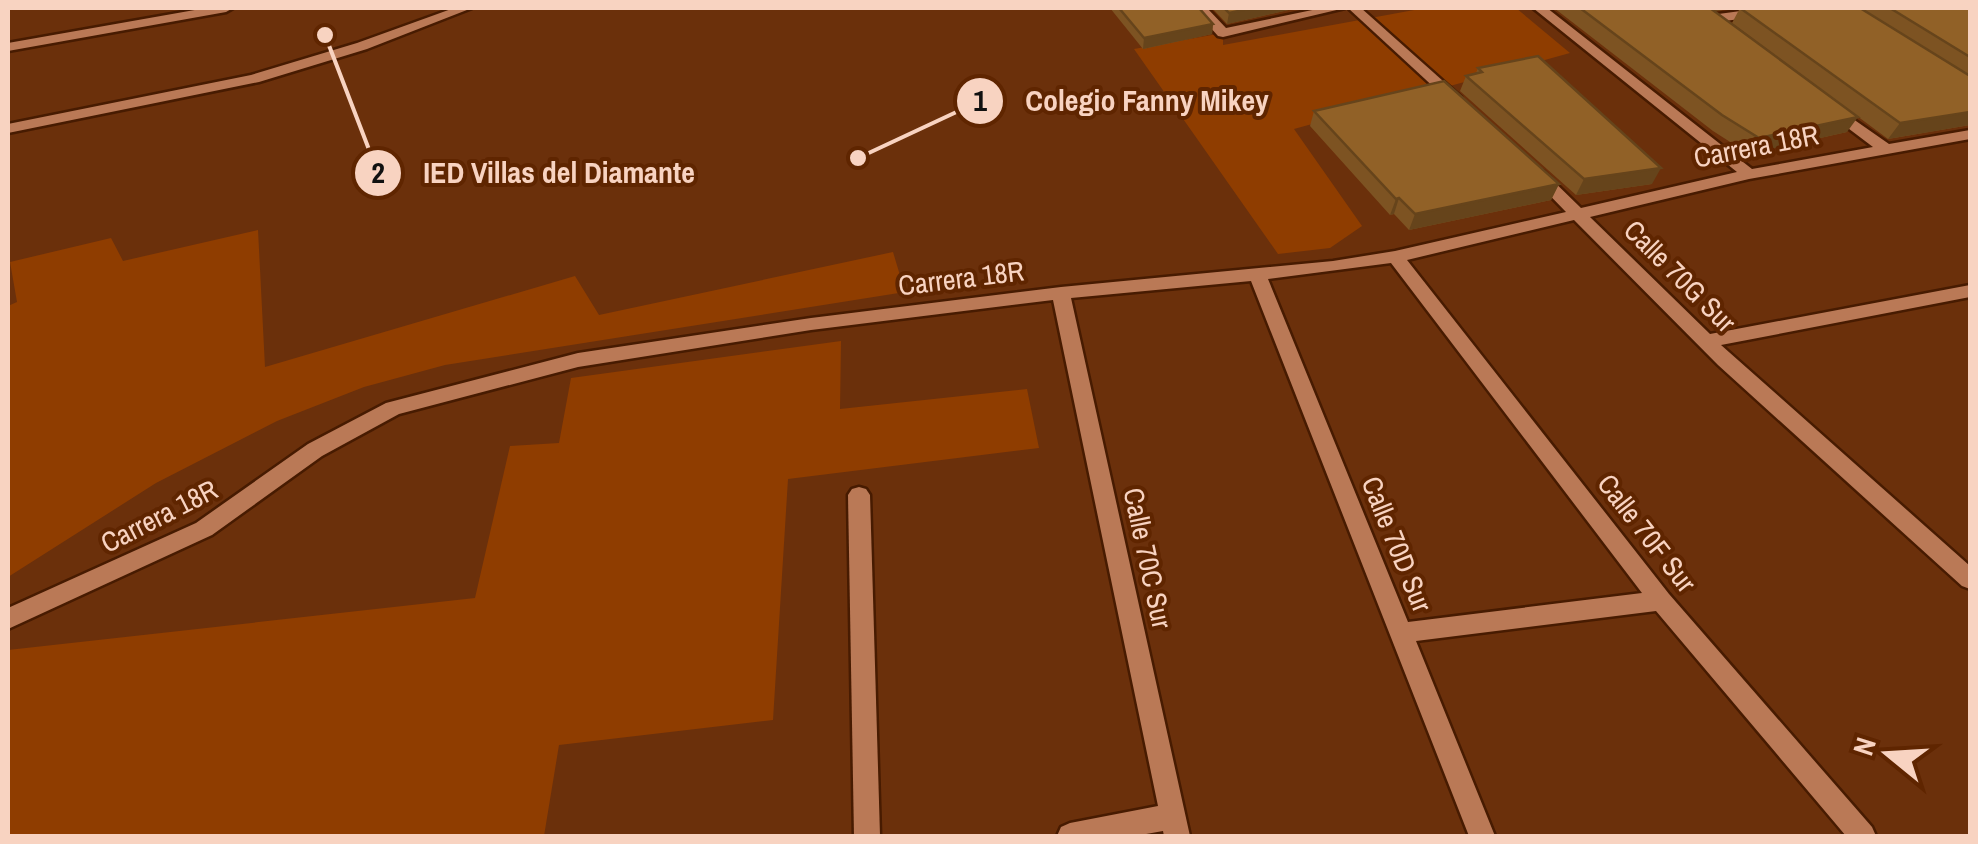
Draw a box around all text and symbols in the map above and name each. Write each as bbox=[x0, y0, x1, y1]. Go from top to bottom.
callout: Colegio Fanny Mikey bbox=[955, 71, 1289, 131]
text: 1 bbox=[973, 80, 987, 120]
text: Colegio Fanny Mikey bbox=[1025, 80, 1269, 120]
street label: Carrera 18R bbox=[1690, 115, 1822, 177]
callout: IED Villas del Diamante bbox=[353, 143, 715, 203]
text: 2 bbox=[371, 152, 385, 192]
text: IED Villas del Diamante bbox=[423, 152, 695, 192]
street label: Calle 70G Sur bbox=[1616, 212, 1745, 341]
street label: Carrera 18R bbox=[896, 251, 1026, 305]
street label: Calle 70F Sur bbox=[1589, 466, 1705, 600]
street label: Carrera 18R bbox=[94, 470, 224, 562]
street label: Calle 70D Sur bbox=[1353, 471, 1442, 618]
street label: Calle 70C Sur bbox=[1115, 484, 1182, 632]
north arrow bbox=[1838, 704, 1938, 804]
text: N bbox=[1844, 733, 1885, 760]

